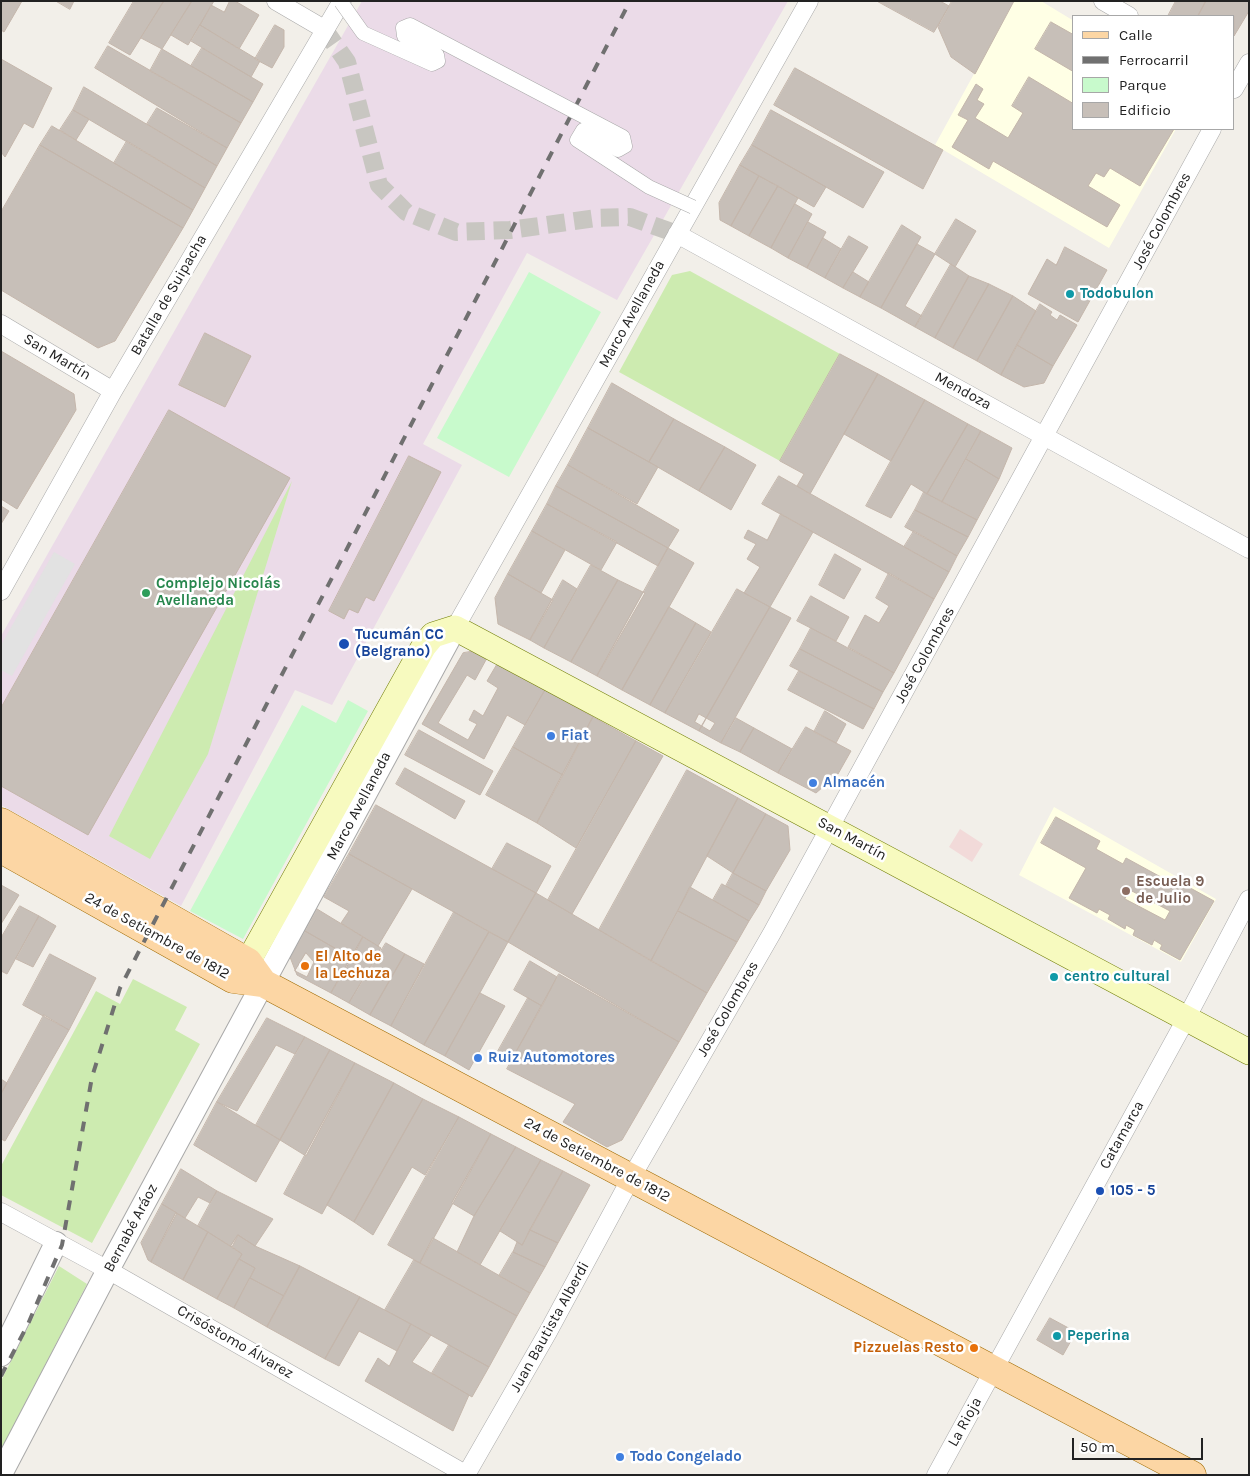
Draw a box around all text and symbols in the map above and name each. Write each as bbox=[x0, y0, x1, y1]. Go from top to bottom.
legend bbox=[1072, 15, 1235, 130]
text: Calle bbox=[1119, 26, 1153, 44]
text: Ferrocarril bbox=[1119, 51, 1189, 69]
text: Parque bbox=[1119, 76, 1167, 94]
text: Edificio bbox=[1119, 101, 1171, 119]
street label: José Colombres bbox=[1129, 169, 1195, 273]
street label: Batalla de Suipacha bbox=[127, 231, 211, 359]
street label: Marco Avellaneda bbox=[595, 257, 669, 371]
place label: Todobulon bbox=[1080, 285, 1154, 303]
marker: Todobulon bbox=[1064, 288, 1076, 300]
street label: San Martín bbox=[20, 330, 94, 384]
street label: Mendoza bbox=[932, 368, 994, 414]
place label: Complejo Nicolás Avellaneda bbox=[156, 575, 281, 610]
marker: Complejo Nicolás Avellaneda bbox=[140, 587, 152, 599]
street label: José Colombres bbox=[891, 604, 959, 706]
place label: Tucumán CC (Belgrano) bbox=[355, 626, 444, 661]
marker: Tucumán CC (Belgrano) bbox=[337, 637, 351, 651]
place label: Fiat bbox=[561, 727, 589, 745]
marker: Fiat bbox=[545, 730, 557, 742]
street label: Marco Avellaneda bbox=[323, 749, 395, 863]
place label: Almacén bbox=[823, 774, 885, 792]
marker: Almacén bbox=[807, 777, 819, 789]
street label: San Martín bbox=[814, 813, 890, 865]
place label: Escuela 9 de Julio bbox=[1136, 873, 1204, 908]
marker: Escuela 9 de Julio bbox=[1120, 885, 1132, 897]
street label: 24 de Setiembre de 1812 bbox=[81, 889, 233, 983]
place label: El Alto de la Lechuza bbox=[315, 948, 390, 983]
street label: José Colombres bbox=[693, 958, 763, 1060]
marker: El Alto de la Lechuza bbox=[299, 960, 311, 972]
place label: centro cultural bbox=[1064, 968, 1170, 986]
marker: centro cultural bbox=[1048, 971, 1060, 983]
place label: Ruiz Automotores bbox=[488, 1049, 615, 1067]
marker: Ruiz Automotores bbox=[472, 1052, 484, 1064]
street label: Catamarca bbox=[1096, 1098, 1148, 1172]
street label: 24 de Setiembre de 1812 bbox=[521, 1114, 673, 1206]
street label: Bernabé Aráoz bbox=[100, 1181, 162, 1275]
place label: 105 - 5 bbox=[1110, 1182, 1155, 1200]
marker: 105 - 5 bbox=[1094, 1185, 1106, 1197]
street label: Juan Bautista Alberdi bbox=[507, 1259, 593, 1395]
street label: Crisóstomo Álvarez bbox=[174, 1301, 296, 1383]
place label: Peperina bbox=[1067, 1327, 1130, 1345]
marker: Peperina bbox=[1051, 1330, 1063, 1342]
place label: Pizzuelas Resto bbox=[853, 1339, 964, 1357]
marker: Pizzuelas Resto bbox=[968, 1342, 980, 1354]
street label: La Rioja bbox=[944, 1394, 986, 1450]
scale bar bbox=[1075, 1428, 1206, 1460]
text: 50 m bbox=[1080, 1438, 1115, 1456]
place label: Todo Congelado bbox=[630, 1448, 742, 1466]
marker: Todo Congelado bbox=[614, 1451, 626, 1463]

